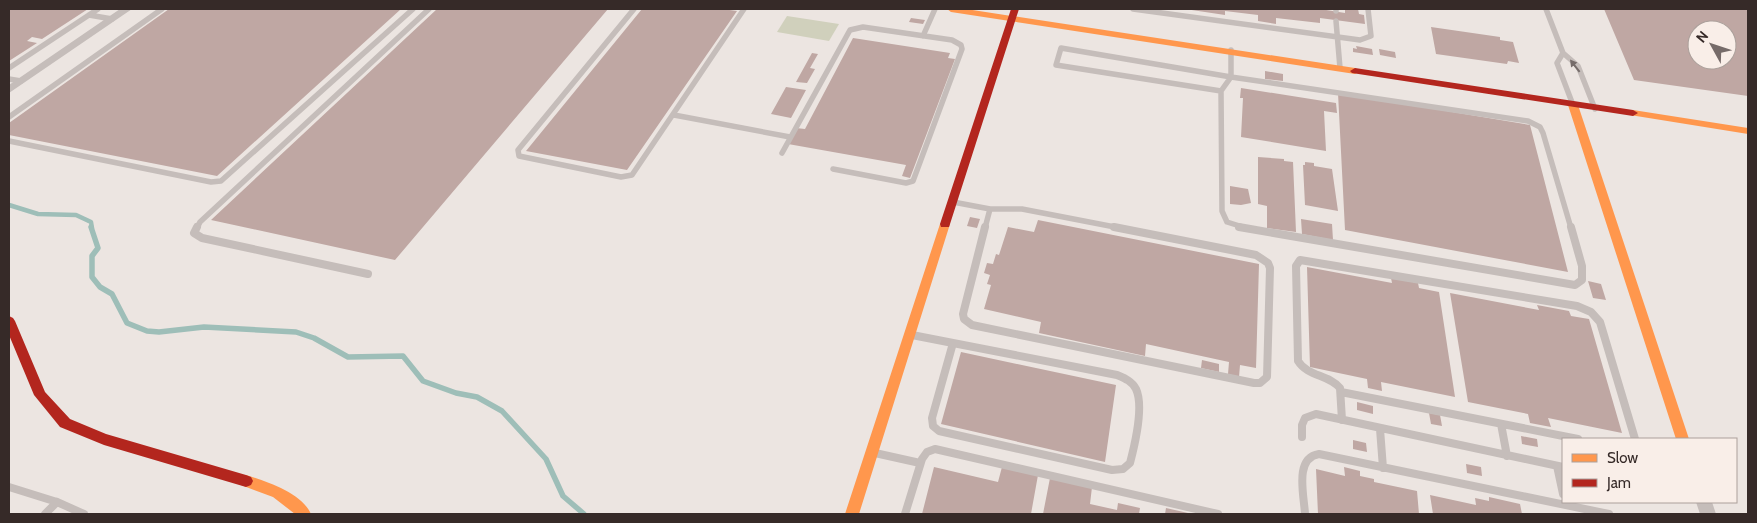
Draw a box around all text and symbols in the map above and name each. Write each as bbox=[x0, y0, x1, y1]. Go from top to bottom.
north arrow bbox=[1687, 20, 1737, 70]
text: N bbox=[1692, 27, 1712, 46]
one-way arrow bbox=[1570, 60, 1581, 73]
legend bbox=[1562, 438, 1737, 503]
text: Slow bbox=[1607, 449, 1638, 467]
text: Jam bbox=[1606, 474, 1631, 492]

